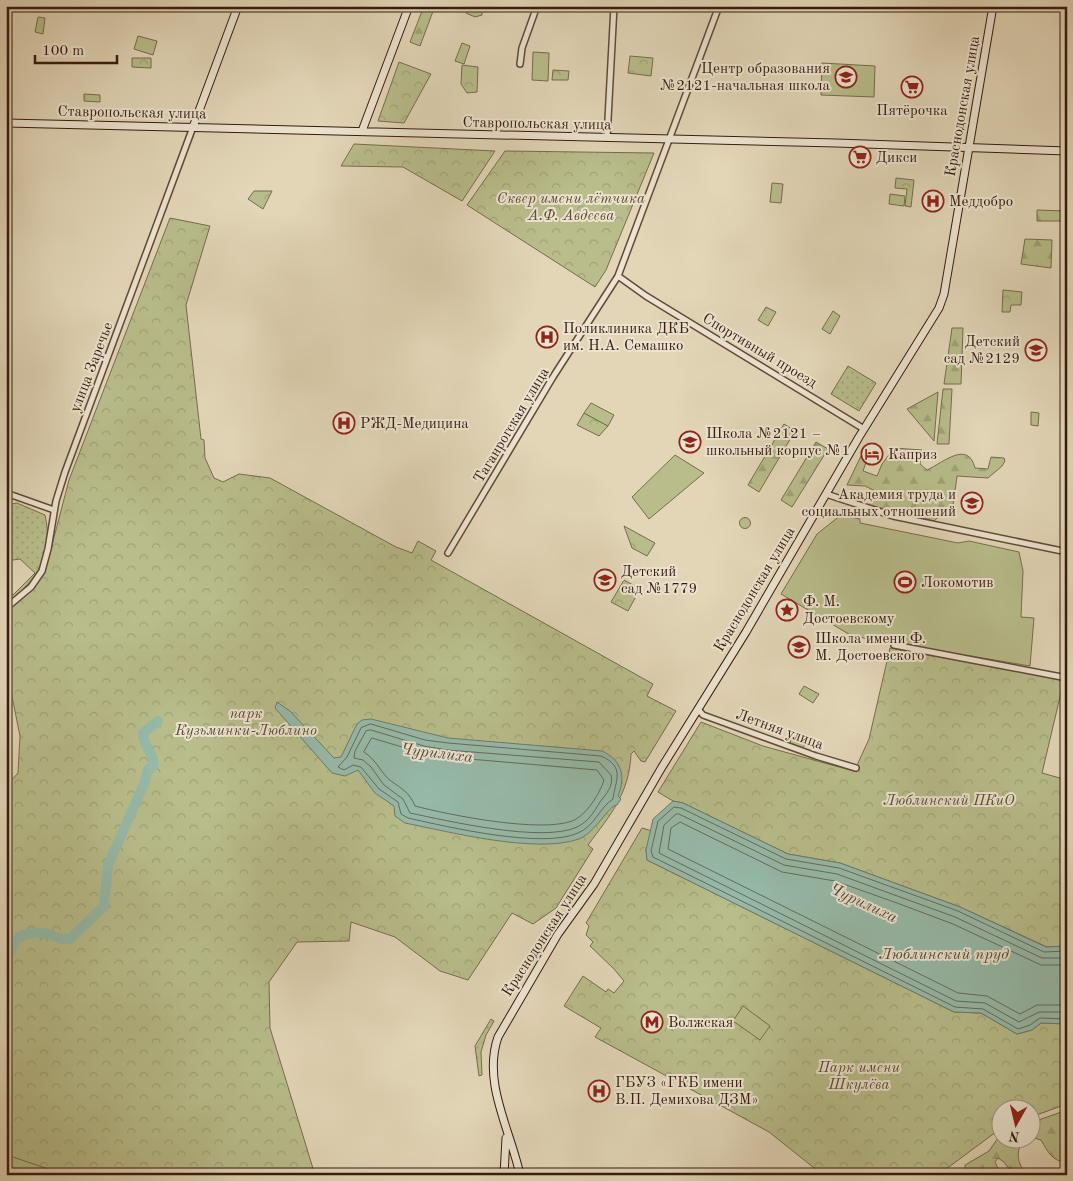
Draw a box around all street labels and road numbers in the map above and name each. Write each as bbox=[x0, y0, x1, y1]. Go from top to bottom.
street label: Краснодонская улица bbox=[944, 34, 983, 178]
street label: Ставропольская улица bbox=[57, 105, 207, 122]
street label: Ставропольская улица bbox=[462, 116, 612, 133]
street label: Спортивный проезд bbox=[699, 311, 820, 392]
street label: улица Заречье bbox=[68, 320, 117, 415]
street label: Таганрогская улица bbox=[472, 365, 553, 486]
street label: Краснодонская улица bbox=[712, 524, 799, 655]
street label: Летняя улица bbox=[734, 708, 826, 753]
street label: Краснодонская улица bbox=[500, 871, 591, 1000]

